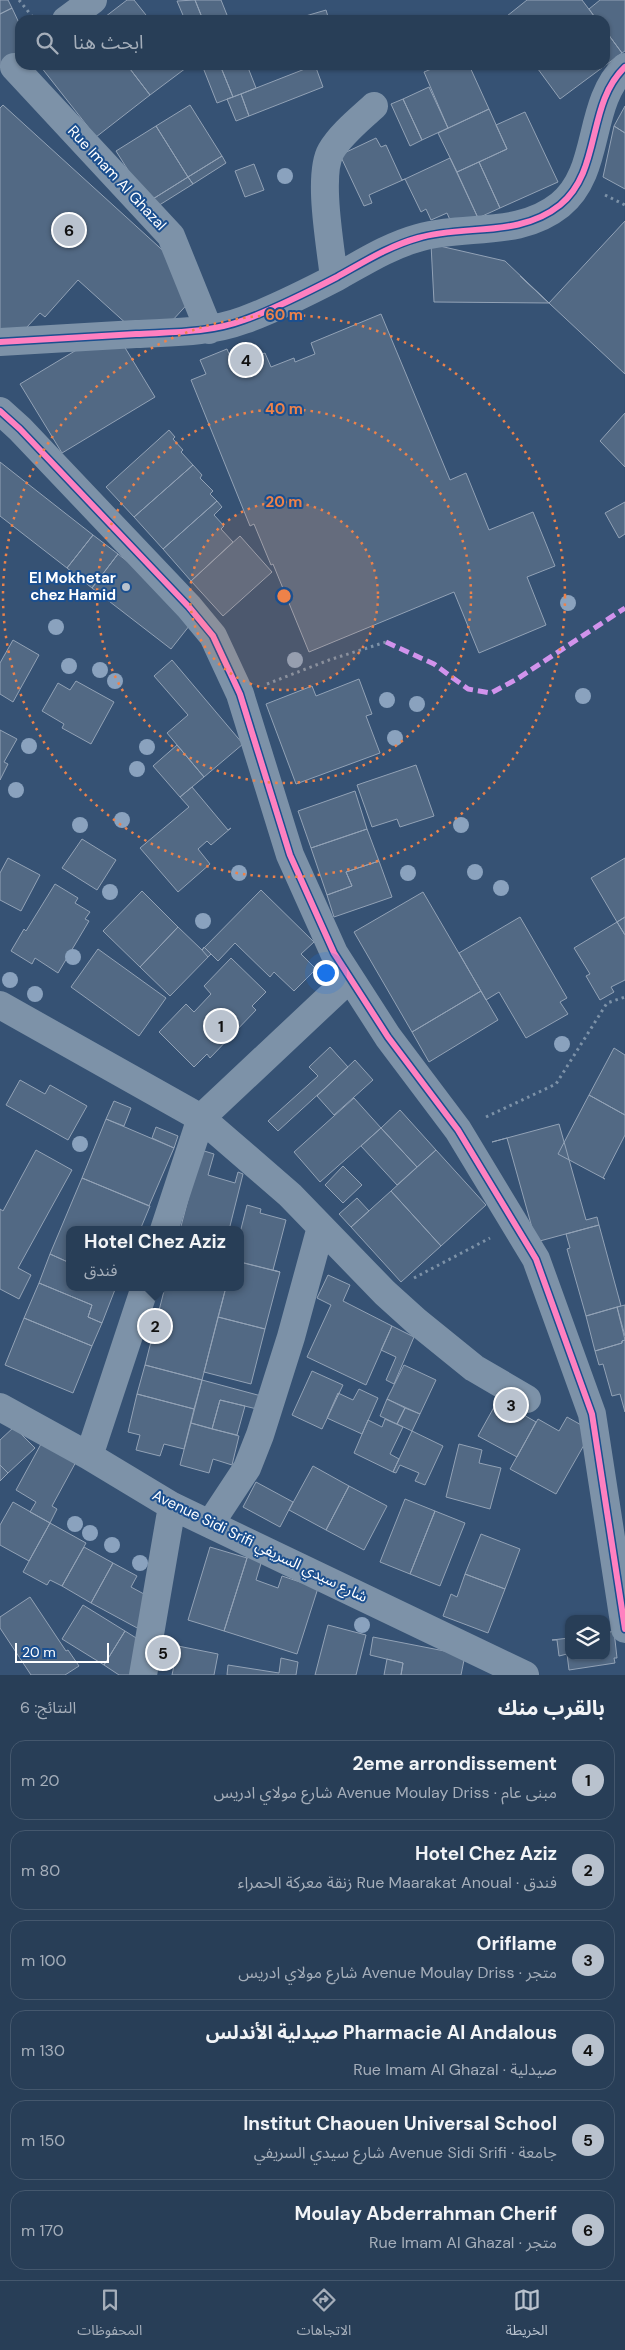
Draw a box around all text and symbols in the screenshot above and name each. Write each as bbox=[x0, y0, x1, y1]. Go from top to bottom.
search box bbox=[15, 15, 610, 70]
icon: search bbox=[33, 29, 61, 57]
text: ابحث هنا bbox=[73, 30, 144, 55]
street label: Rue Imam Al Ghazal bbox=[63, 121, 171, 235]
pin: 6 bbox=[53, 211, 85, 249]
text: 60 m bbox=[265, 305, 303, 325]
pin: 4 bbox=[230, 341, 262, 379]
text: 40 m bbox=[265, 399, 303, 419]
text: 20 m bbox=[266, 492, 302, 512]
place label: El Mokhetar chez Hamid bbox=[29, 568, 116, 605]
marker: El Mokhetar chez Hamid bbox=[120, 581, 132, 593]
centre of rings bbox=[275, 587, 293, 605]
your location bbox=[313, 960, 339, 986]
pin: 1 bbox=[205, 1007, 237, 1045]
popup bbox=[66, 1226, 244, 1291]
text: Hotel Chez Aziz bbox=[84, 1229, 226, 1254]
text: فندق bbox=[84, 1260, 118, 1281]
pin: 2 bbox=[139, 1307, 171, 1345]
pin: 3 bbox=[495, 1386, 527, 1424]
street label: Avenue Sidi Srifi شارع سيدي السريفي bbox=[148, 1485, 371, 1609]
map controls bbox=[565, 1615, 610, 1660]
button: layers bbox=[565, 1615, 610, 1660]
pin: 5 bbox=[147, 1634, 179, 1672]
scale bar bbox=[15, 1640, 109, 1663]
text: 20 m bbox=[22, 1643, 56, 1661]
text: بالقرب منك bbox=[498, 1694, 605, 1722]
text: النتائج: 6 bbox=[20, 1697, 76, 1718]
text: 2eme arrondissement bbox=[353, 1751, 557, 1776]
text: 20 m bbox=[21, 1770, 60, 1791]
text: 1 bbox=[585, 1770, 591, 1791]
text: مبنى عام · Avenue Moulay Driss شارع مولاي ادريس bbox=[213, 1782, 557, 1803]
text: Hotel Chez Aziz bbox=[415, 1841, 557, 1866]
text: 80 m bbox=[21, 1860, 60, 1881]
text: 2 bbox=[583, 1860, 593, 1881]
text: فندق · Rue Maarakat Anoual زنقة معركة الحمراء bbox=[238, 1872, 557, 1893]
text: Oriflame bbox=[477, 1931, 557, 1956]
text: 100 m bbox=[21, 1950, 66, 1971]
text: 3 bbox=[583, 1950, 593, 1971]
text: متجر · Avenue Moulay Driss شارع مولاي ادريس bbox=[238, 1962, 557, 1983]
text: Pharmacie Al Andalous صيدلية الأندلس bbox=[206, 2020, 557, 2045]
text: 130 m bbox=[21, 2040, 65, 2061]
text: 4 bbox=[583, 2040, 593, 2061]
text: صيدلية · Rue Imam Al Ghazal bbox=[353, 2059, 557, 2080]
text: Institut Chaouen Universal School bbox=[243, 2111, 557, 2136]
text: 150 m bbox=[21, 2130, 65, 2151]
text: 5 bbox=[583, 2130, 593, 2151]
text: جامعة · Avenue Sidi Srifi شارع سيدي السريفي bbox=[254, 2142, 557, 2163]
text: Moulay Abderrahman Cherif bbox=[294, 2201, 557, 2226]
text: 170 m bbox=[21, 2220, 64, 2241]
text: 6 bbox=[583, 2220, 593, 2241]
text: متجر · Rue Imam Al Ghazal bbox=[369, 2232, 557, 2253]
tab: المحفوظات bbox=[77, 2286, 142, 2345]
tab: الاتجاهات bbox=[297, 2286, 351, 2345]
tab: الخريطة bbox=[506, 2286, 548, 2345]

